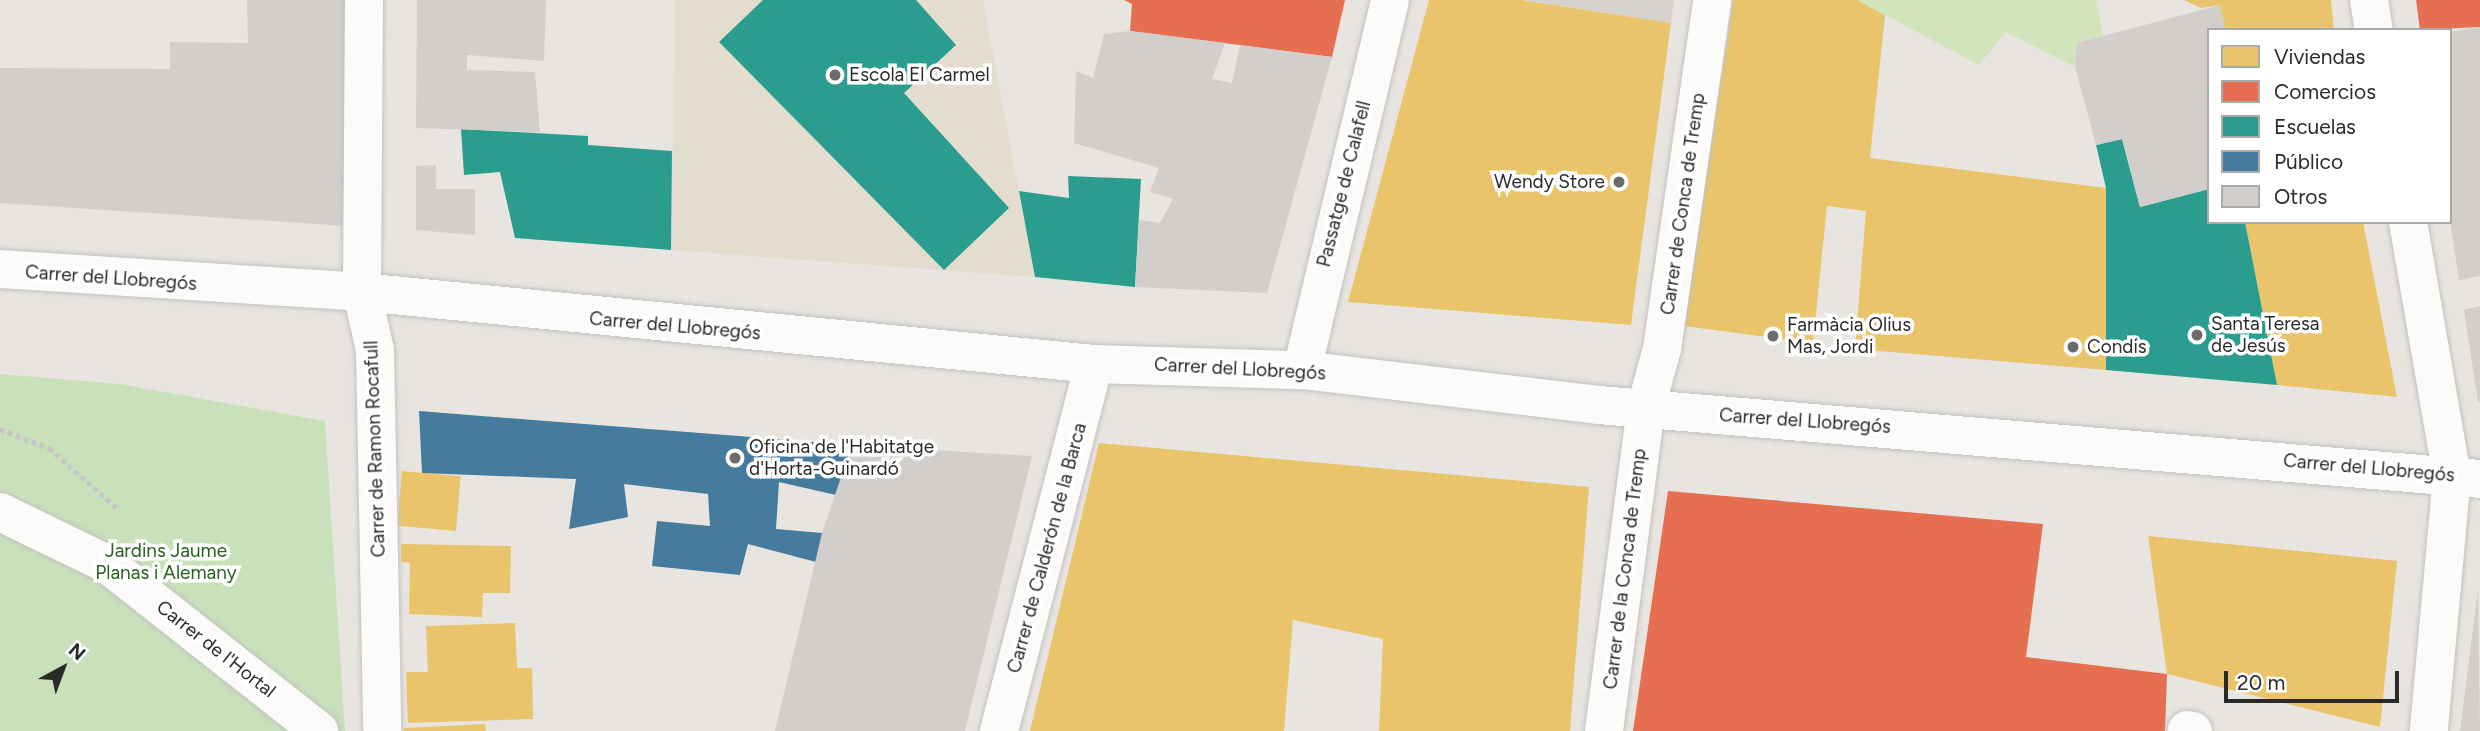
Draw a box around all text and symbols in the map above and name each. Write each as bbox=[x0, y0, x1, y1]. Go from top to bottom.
legend bbox=[2207, 28, 2452, 224]
text: Viviendas bbox=[2274, 44, 2365, 69]
place label: Escola El Carmel bbox=[849, 64, 990, 86]
marker: Escola El Carmel bbox=[827, 67, 843, 83]
text: Comercios bbox=[2274, 79, 2376, 104]
street label: Carrer de Conca de Tremp bbox=[1656, 92, 1710, 316]
street label: Passatge de Calafell bbox=[1312, 99, 1376, 269]
text: Escuelas bbox=[2274, 114, 2356, 139]
text: Público bbox=[2274, 149, 2343, 174]
place label: Wendy Store bbox=[1494, 171, 1605, 193]
marker: Wendy Store bbox=[1611, 174, 1627, 190]
text: Otros bbox=[2274, 184, 2327, 209]
street label: Carrer del Llobregós bbox=[24, 261, 198, 295]
street label: Carrer del Llobregós bbox=[588, 307, 762, 345]
place label: Santa Teresa de Jesús bbox=[2211, 313, 2320, 357]
place label: Farmàcia Olius Mas, Jordi bbox=[1787, 314, 1911, 358]
marker: Santa Teresa de Jesús bbox=[2189, 327, 2205, 343]
marker: Farmàcia Olius Mas, Jordi bbox=[1765, 328, 1781, 344]
place label: Condis bbox=[2087, 336, 2147, 358]
marker: Condis bbox=[2065, 339, 2081, 355]
street label: Carrer de Ramon Rocafull bbox=[360, 340, 390, 558]
street label: Carrer del Llobregós bbox=[1153, 353, 1327, 385]
street label: Carrer del Llobregós bbox=[1718, 404, 1892, 438]
street label: Carrer de Calderón de la Barca bbox=[1003, 420, 1091, 676]
place label: Oficina de l'Habitatge d'Horta-Guinardó bbox=[749, 436, 934, 480]
street label: Carrer de la Conca de Tremp bbox=[1599, 447, 1651, 691]
street label: Carrer del Llobregós bbox=[2282, 449, 2456, 487]
marker: Oficina de l'Habitatge d'Horta-Guinardó bbox=[727, 450, 743, 466]
park label: Jardins Jaume Planas i Alemany bbox=[95, 540, 237, 584]
street label: Carrer de l'Hortal bbox=[152, 595, 280, 703]
north arrow bbox=[28, 633, 98, 703]
text: N bbox=[64, 638, 90, 665]
scale bar bbox=[2228, 658, 2403, 702]
text: 20 m bbox=[2237, 670, 2285, 695]

